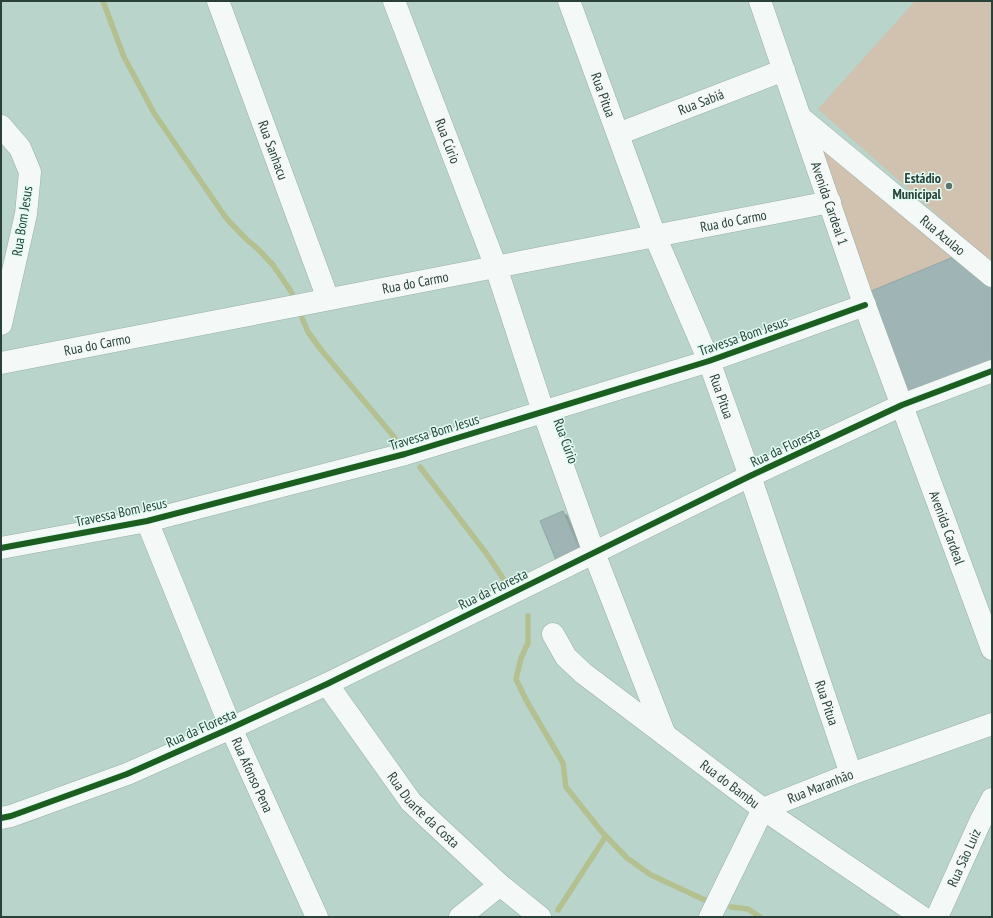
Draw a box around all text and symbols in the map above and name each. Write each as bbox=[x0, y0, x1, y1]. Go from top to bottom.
street label: Rua Pitua bbox=[587, 70, 620, 120]
street label: Rua Sabiá bbox=[676, 85, 727, 119]
street label: Rua Cúrio bbox=[431, 116, 464, 166]
street label: Rua Sanhacu bbox=[254, 118, 292, 182]
street label: Avenida Cardeal 1 bbox=[807, 159, 852, 247]
place label: Estádio Municipal bbox=[893, 169, 942, 203]
marker: Estádio Municipal bbox=[944, 181, 954, 191]
street label: Rua Bom Jesus bbox=[8, 184, 36, 257]
street label: Rua do Carmo bbox=[699, 206, 768, 236]
street label: Rua Azulao bbox=[916, 211, 969, 259]
street label: Rua do Carmo bbox=[380, 267, 450, 298]
street label: Travessa Bom Jesus bbox=[696, 312, 790, 360]
street label: Rua do Carmo bbox=[62, 329, 132, 360]
street label: Rua Pitua bbox=[705, 372, 738, 421]
street label: Travessa Bom Jesus bbox=[387, 410, 481, 454]
street label: Rua Cúrio bbox=[550, 416, 582, 466]
street label: Rua da Floresta bbox=[747, 423, 823, 471]
street label: Avenida Cardeal bbox=[925, 488, 969, 568]
street label: Travessa Bom Jesus bbox=[74, 493, 169, 530]
street label: Rua da Floresta bbox=[455, 564, 531, 614]
street label: Rua Pitua bbox=[811, 678, 843, 728]
street label: Rua da Floresta bbox=[163, 705, 239, 751]
street label: Rua Afonso Pena bbox=[227, 735, 277, 815]
street label: Rua do Bambu bbox=[697, 756, 763, 812]
street label: Rua Maranhão bbox=[785, 765, 856, 807]
street label: Rua Duarte da Costa bbox=[383, 768, 463, 852]
street label: Rua São Luiz bbox=[943, 826, 985, 890]

